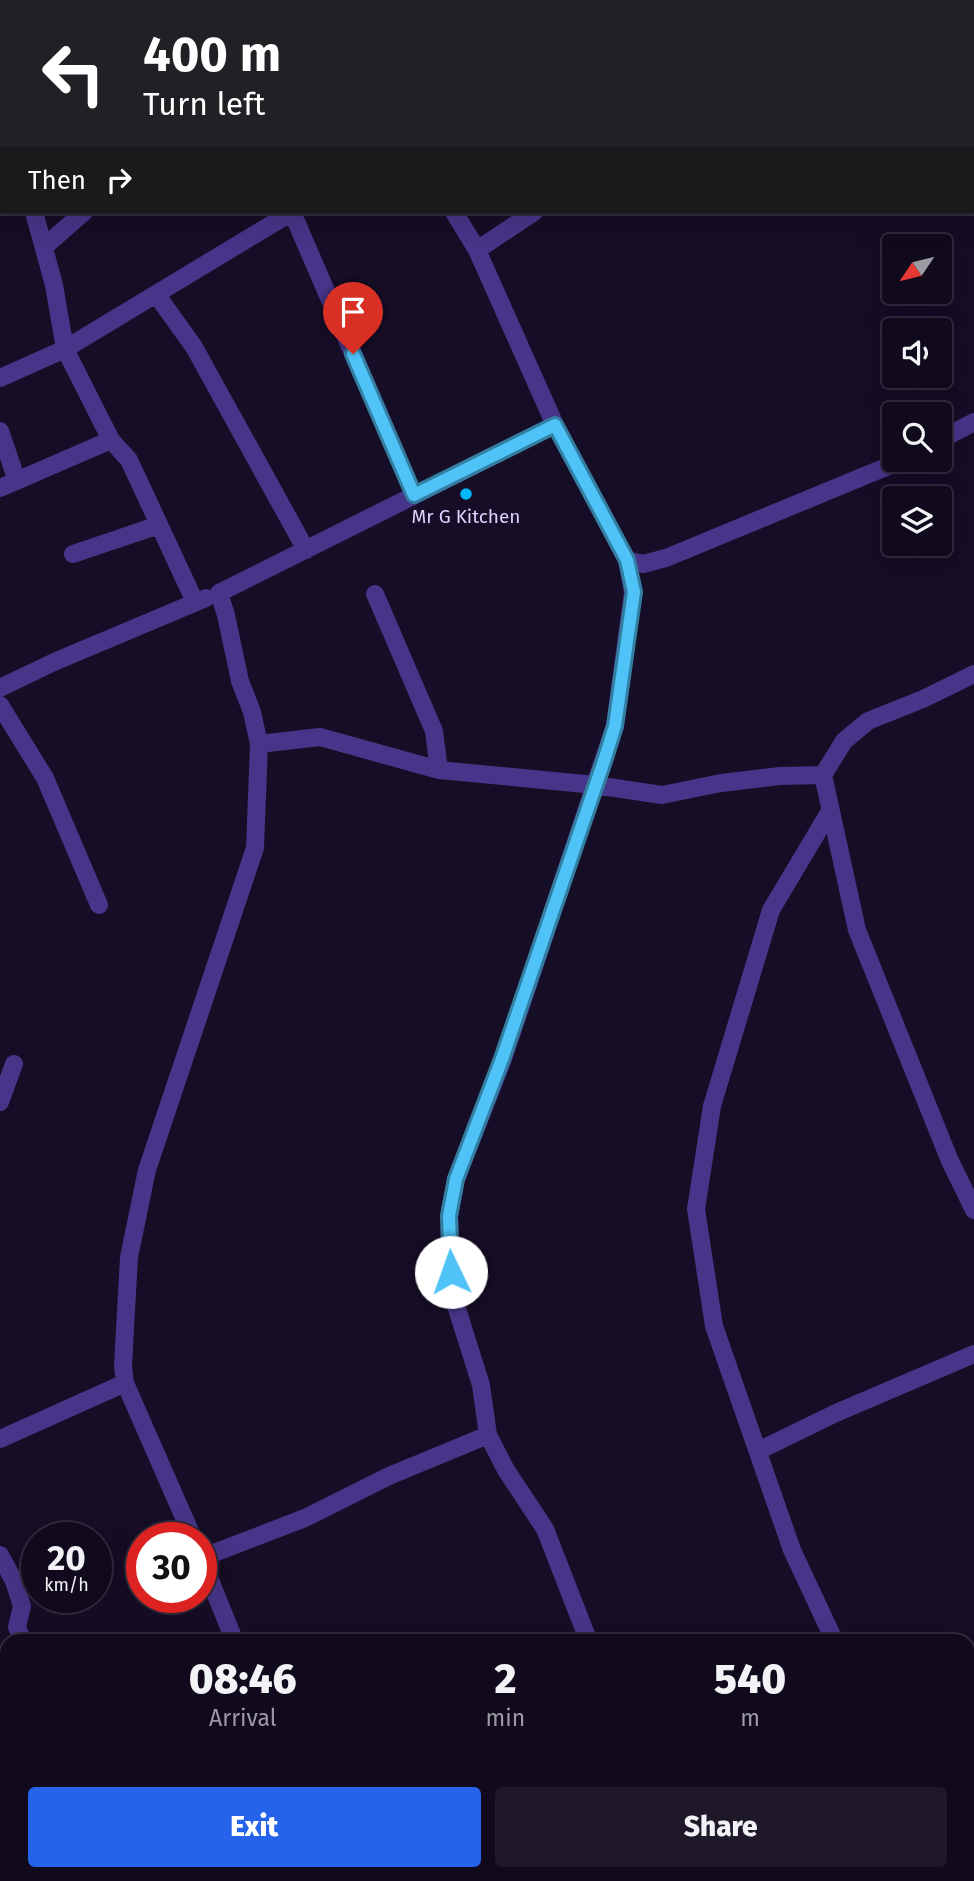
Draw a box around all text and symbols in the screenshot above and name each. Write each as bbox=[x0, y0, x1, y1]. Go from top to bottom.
text: 400 m bbox=[143, 25, 281, 84]
icon: left bbox=[28, 28, 119, 119]
text: Turn left bbox=[143, 85, 265, 123]
icon: right bbox=[100, 161, 138, 199]
text: Then bbox=[28, 165, 86, 196]
north arrow bbox=[882, 234, 952, 304]
map controls bbox=[882, 234, 952, 556]
pin bbox=[323, 282, 383, 354]
icon: arrive bbox=[334, 293, 372, 331]
button: sound bbox=[882, 318, 952, 388]
button: search bbox=[882, 402, 952, 472]
marker: Mr G Kitchen bbox=[458, 486, 474, 502]
button: layers bbox=[882, 486, 952, 556]
place label: Mr G Kitchen bbox=[411, 505, 521, 528]
position arrow bbox=[414, 1235, 488, 1309]
speed limit sign: 30 bbox=[126, 1522, 217, 1613]
text: 20 bbox=[47, 1537, 86, 1579]
text: km/h bbox=[44, 1574, 89, 1596]
text: 08:46 bbox=[189, 1654, 297, 1704]
text: 2 bbox=[494, 1654, 516, 1704]
text: 540 bbox=[714, 1654, 786, 1704]
text: Arrival bbox=[209, 1704, 276, 1732]
text: min bbox=[486, 1704, 525, 1732]
text: m bbox=[740, 1704, 760, 1732]
button: Exit bbox=[28, 1787, 481, 1867]
button: Share bbox=[495, 1787, 947, 1867]

